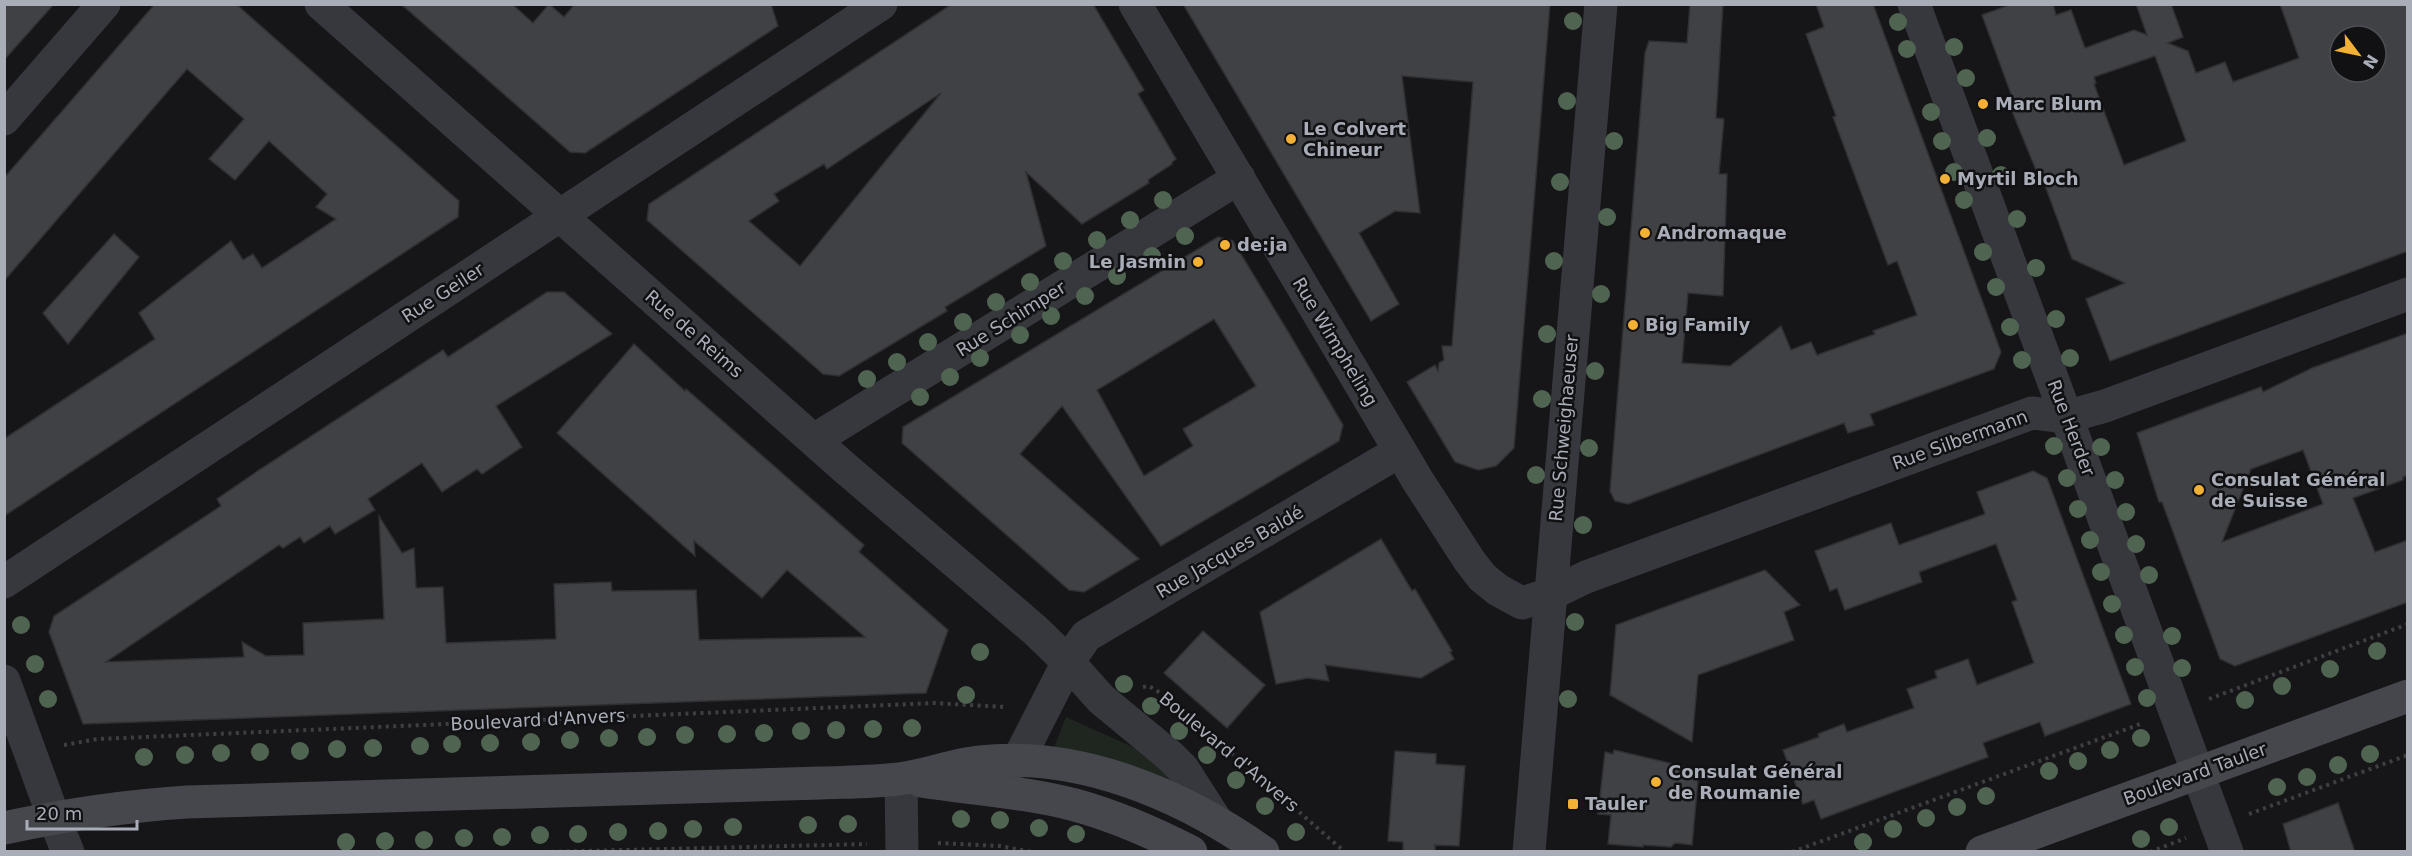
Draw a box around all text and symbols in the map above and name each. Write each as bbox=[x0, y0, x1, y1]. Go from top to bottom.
north arrow bbox=[2328, 24, 2388, 84]
text: N bbox=[2359, 51, 2382, 72]
place label: Marc Blum bbox=[1995, 93, 2102, 114]
marker: Marc Blum bbox=[1976, 97, 1990, 111]
place label: Le Colvert Chineur bbox=[1303, 118, 1407, 160]
marker: Le Colvert Chineur bbox=[1284, 132, 1298, 146]
place label: Myrtil Bloch bbox=[1957, 168, 2078, 189]
marker: Myrtil Bloch bbox=[1938, 172, 1952, 186]
place label: Andromaque bbox=[1657, 222, 1787, 243]
marker: Andromaque bbox=[1638, 226, 1652, 240]
place label: de:ja bbox=[1237, 234, 1288, 255]
marker: de:ja bbox=[1218, 238, 1232, 252]
place label: Le Jasmin bbox=[1089, 251, 1186, 272]
marker: Le Jasmin bbox=[1191, 255, 1205, 269]
street label: Rue Geiler bbox=[398, 258, 488, 327]
street label: Rue Wimpheling bbox=[1289, 274, 1382, 410]
street label: Rue Schimper bbox=[952, 276, 1070, 361]
street label: Rue de Reims bbox=[641, 285, 748, 382]
place label: Big Family bbox=[1645, 314, 1751, 335]
marker: Big Family bbox=[1626, 318, 1640, 332]
street label: Rue Schweighaeuser bbox=[1545, 333, 1582, 522]
street label: Rue Herder bbox=[2043, 377, 2100, 480]
street label: Rue Silbermann bbox=[1889, 405, 2030, 474]
place label: Consulat Général de Suisse bbox=[2211, 469, 2385, 511]
marker: Consulat Général de Suisse bbox=[2192, 483, 2206, 497]
street label: Rue Jacques Baldé bbox=[1153, 501, 1307, 602]
street label: Boulevard d'Anvers bbox=[1155, 687, 1303, 816]
street label: Boulevard d'Anvers bbox=[450, 704, 626, 735]
street label: Boulevard Tauler bbox=[2120, 738, 2270, 809]
place label: Consulat Général de Roumanie bbox=[1668, 761, 1842, 803]
marker: Consulat Général de Roumanie bbox=[1649, 775, 1663, 789]
scale bar bbox=[27, 793, 136, 831]
place label: Tauler bbox=[1585, 793, 1647, 814]
marker: Tauler bbox=[1566, 797, 1580, 811]
text: 20 m bbox=[36, 803, 82, 824]

